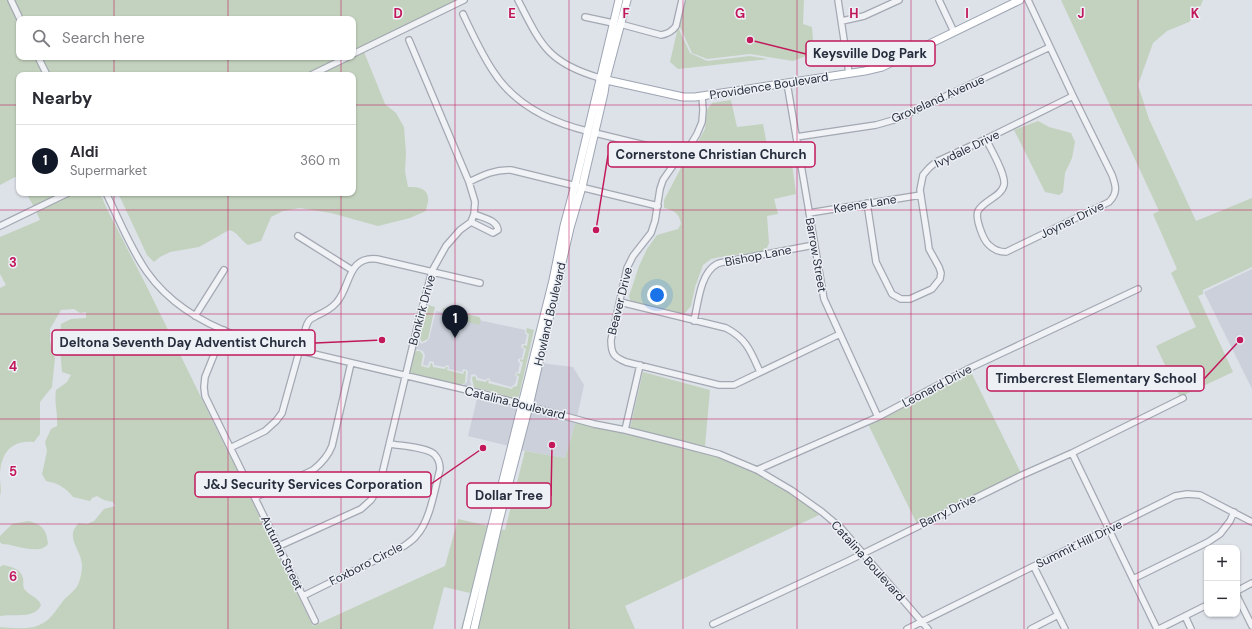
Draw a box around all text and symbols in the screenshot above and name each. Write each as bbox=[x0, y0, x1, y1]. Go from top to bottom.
text: D bbox=[393, 5, 403, 22]
text: E bbox=[508, 5, 516, 22]
text: F bbox=[622, 5, 630, 22]
text: G bbox=[735, 5, 745, 22]
text: H bbox=[849, 5, 859, 22]
text: I bbox=[965, 5, 969, 22]
text: J bbox=[1077, 5, 1085, 22]
text: K bbox=[1191, 5, 1200, 22]
search box bbox=[16, 16, 356, 60]
icon: search bbox=[30, 27, 52, 49]
text: Search here bbox=[62, 28, 145, 48]
callout: Keysville Dog Park bbox=[806, 41, 935, 66]
text: Keysville Dog Park bbox=[813, 45, 927, 62]
street label: Providence Boulevard bbox=[708, 69, 830, 103]
street label: Groveland Avenue bbox=[889, 71, 987, 127]
text: Nearby bbox=[32, 87, 92, 109]
street label: Ivydale Drive bbox=[932, 126, 1002, 172]
text: Aldi bbox=[70, 142, 99, 162]
callout: Cornerstone Christian Church bbox=[608, 142, 815, 167]
text: Cornerstone Christian Church bbox=[616, 146, 806, 163]
text: 1 bbox=[43, 152, 47, 169]
text: 360 m bbox=[300, 152, 340, 169]
text: Supermarket bbox=[70, 162, 147, 179]
street label: Keene Lane bbox=[832, 191, 898, 217]
street label: Joyner Drive bbox=[1037, 198, 1107, 242]
street label: Barrow Street bbox=[802, 216, 830, 294]
street label: Bishop Lane bbox=[723, 242, 793, 270]
text: 3 bbox=[9, 254, 17, 271]
street label: Howland Boulevard bbox=[530, 261, 570, 367]
street label: Beaver Drive bbox=[604, 265, 636, 337]
street label: Bonkirk Drive bbox=[405, 273, 439, 347]
your location bbox=[647, 285, 667, 305]
pin: 1 bbox=[442, 305, 468, 338]
callout: Deltona Seventh Day Adventist Church bbox=[52, 330, 315, 355]
text: Deltona Seventh Day Adventist Church bbox=[60, 334, 306, 351]
text: 4 bbox=[9, 358, 17, 375]
street label: Leonard Drive bbox=[899, 361, 975, 411]
callout: Timbercrest Elementary School bbox=[987, 366, 1204, 391]
text: Timbercrest Elementary School bbox=[996, 370, 1196, 387]
street label: Catalina Boulevard bbox=[463, 383, 567, 423]
text: 5 bbox=[9, 463, 17, 480]
callout: J&J Security Services Corporation bbox=[195, 472, 431, 497]
text: J&J Security Services Corporation bbox=[203, 476, 423, 493]
callout: Dollar Tree bbox=[467, 483, 551, 508]
text: Dollar Tree bbox=[475, 487, 543, 504]
street label: Barry Drive bbox=[917, 490, 979, 532]
street label: Autumn Street bbox=[257, 513, 307, 593]
street label: Summit Hill Drive bbox=[1033, 516, 1125, 572]
street label: Catalina Boulevard bbox=[828, 517, 908, 605]
street label: Foxboro Circle bbox=[327, 539, 406, 589]
map controls bbox=[1204, 545, 1240, 617]
button: + bbox=[1204, 545, 1240, 581]
text: 6 bbox=[9, 568, 17, 585]
button: − bbox=[1204, 581, 1240, 617]

